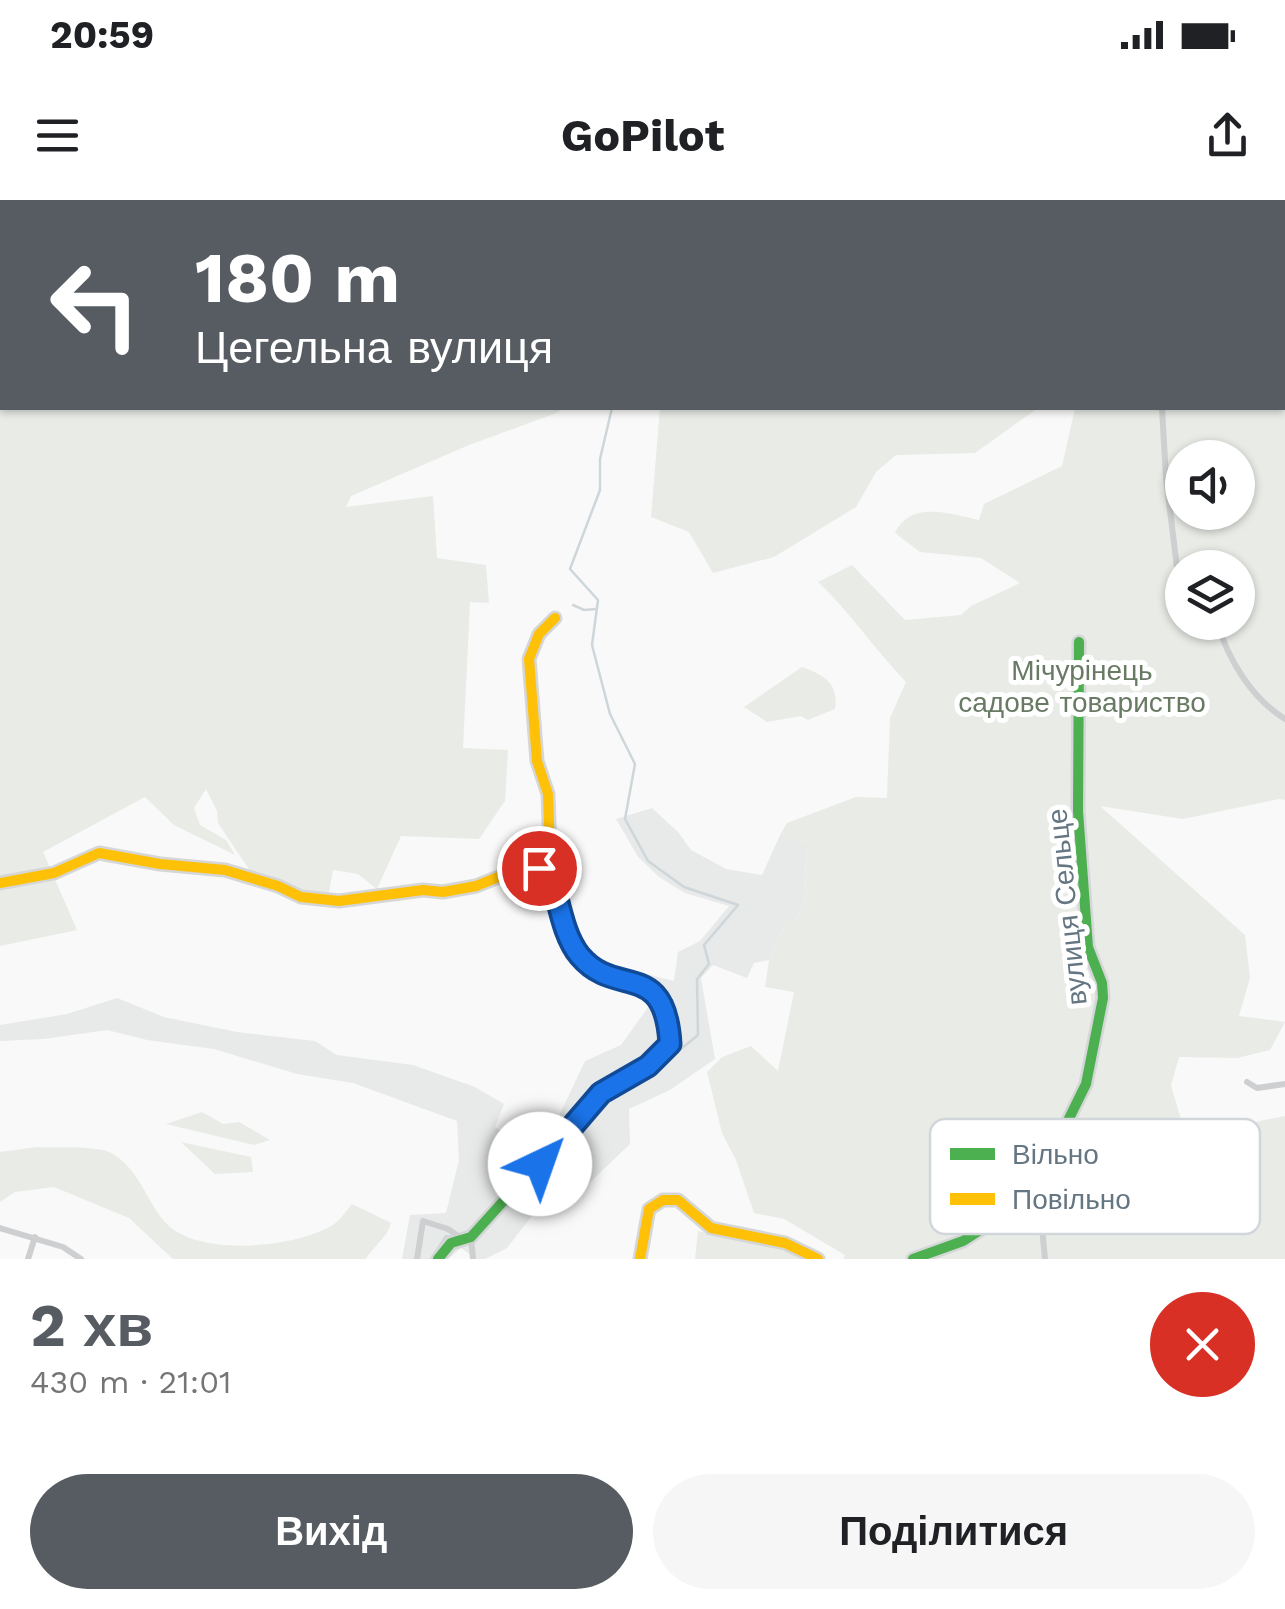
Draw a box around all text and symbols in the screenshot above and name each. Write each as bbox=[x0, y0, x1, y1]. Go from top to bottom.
text: 20:59 bbox=[50, 13, 154, 57]
icon: menu bbox=[30, 108, 85, 163]
icon: share bbox=[1200, 108, 1255, 163]
text: GoPilot bbox=[561, 109, 724, 162]
text: 180 m bbox=[195, 237, 400, 319]
icon: left bbox=[30, 240, 160, 370]
text: Цегельна вулиця bbox=[195, 321, 553, 374]
map controls bbox=[1165, 440, 1255, 640]
button: sound bbox=[1165, 440, 1255, 530]
button: layers bbox=[1165, 550, 1255, 640]
park label: Мічурінець садове товариство bbox=[958, 654, 1206, 719]
street label: вулиця Сельце bbox=[1040, 807, 1094, 1007]
pin bbox=[497, 826, 582, 911]
icon: arrive bbox=[512, 841, 567, 896]
position arrow bbox=[488, 1112, 592, 1216]
legend bbox=[930, 1119, 1260, 1234]
text: Вільно bbox=[1012, 1138, 1099, 1171]
text: Повільно bbox=[1012, 1183, 1131, 1216]
text: 2 хв bbox=[30, 1290, 153, 1361]
button: close bbox=[1150, 1292, 1255, 1397]
text: 430 m · 21:01 bbox=[30, 1363, 232, 1401]
button: Вихід bbox=[30, 1474, 633, 1589]
button: Поділитися bbox=[653, 1474, 1255, 1589]

